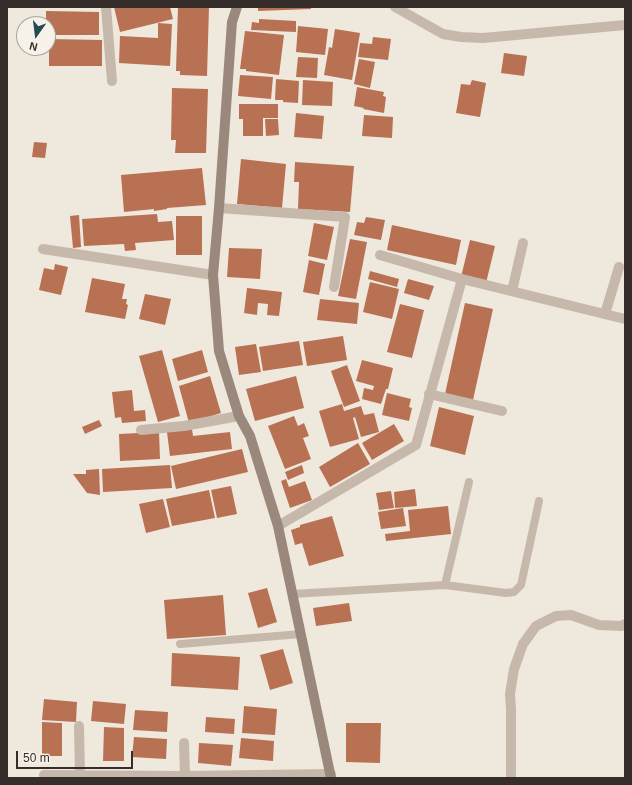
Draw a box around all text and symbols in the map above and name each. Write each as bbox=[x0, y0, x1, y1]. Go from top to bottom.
north arrow bbox=[16, 16, 56, 56]
text: N bbox=[28, 40, 39, 53]
scale bar bbox=[18, 743, 135, 769]
text: 50 m bbox=[23, 751, 50, 765]

